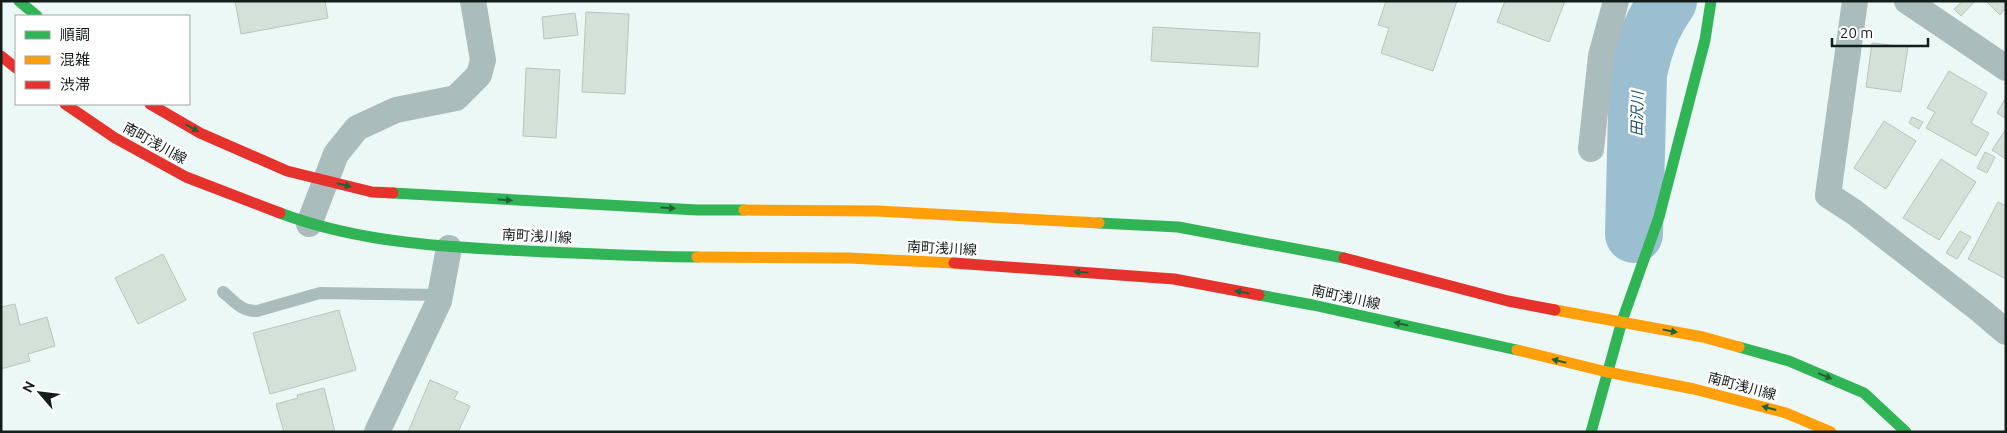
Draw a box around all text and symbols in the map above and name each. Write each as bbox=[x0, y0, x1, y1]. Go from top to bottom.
legend bbox=[15, 15, 190, 105]
scale bar bbox=[1832, 15, 1928, 47]
text: 20 m bbox=[1840, 24, 1873, 41]
text: 順調 bbox=[60, 26, 90, 43]
text: 混雑 bbox=[60, 51, 90, 68]
text: 渋滞 bbox=[60, 76, 90, 93]
water label: 田沢川 bbox=[1628, 89, 1646, 137]
street label: 南町浅川線 bbox=[121, 119, 189, 167]
one-way arrow bbox=[186, 124, 199, 133]
one-way arrow bbox=[336, 181, 351, 189]
one-way arrow bbox=[498, 197, 514, 205]
one-way arrow bbox=[660, 205, 676, 213]
street label: 南町浅川線 bbox=[502, 226, 572, 246]
street label: 南町浅川線 bbox=[907, 238, 977, 258]
one-way arrow bbox=[1073, 268, 1089, 276]
street label: 南町浅川線 bbox=[1310, 282, 1382, 312]
one-way arrow bbox=[1234, 287, 1250, 295]
one-way arrow bbox=[1393, 320, 1409, 328]
one-way arrow bbox=[1662, 327, 1678, 335]
one-way arrow bbox=[1552, 357, 1567, 365]
north arrow bbox=[15, 368, 65, 418]
street label: 南町浅川線 bbox=[1706, 369, 1778, 403]
one-way arrow bbox=[1818, 373, 1832, 381]
text: N bbox=[19, 379, 38, 395]
one-way arrow bbox=[1762, 404, 1777, 412]

